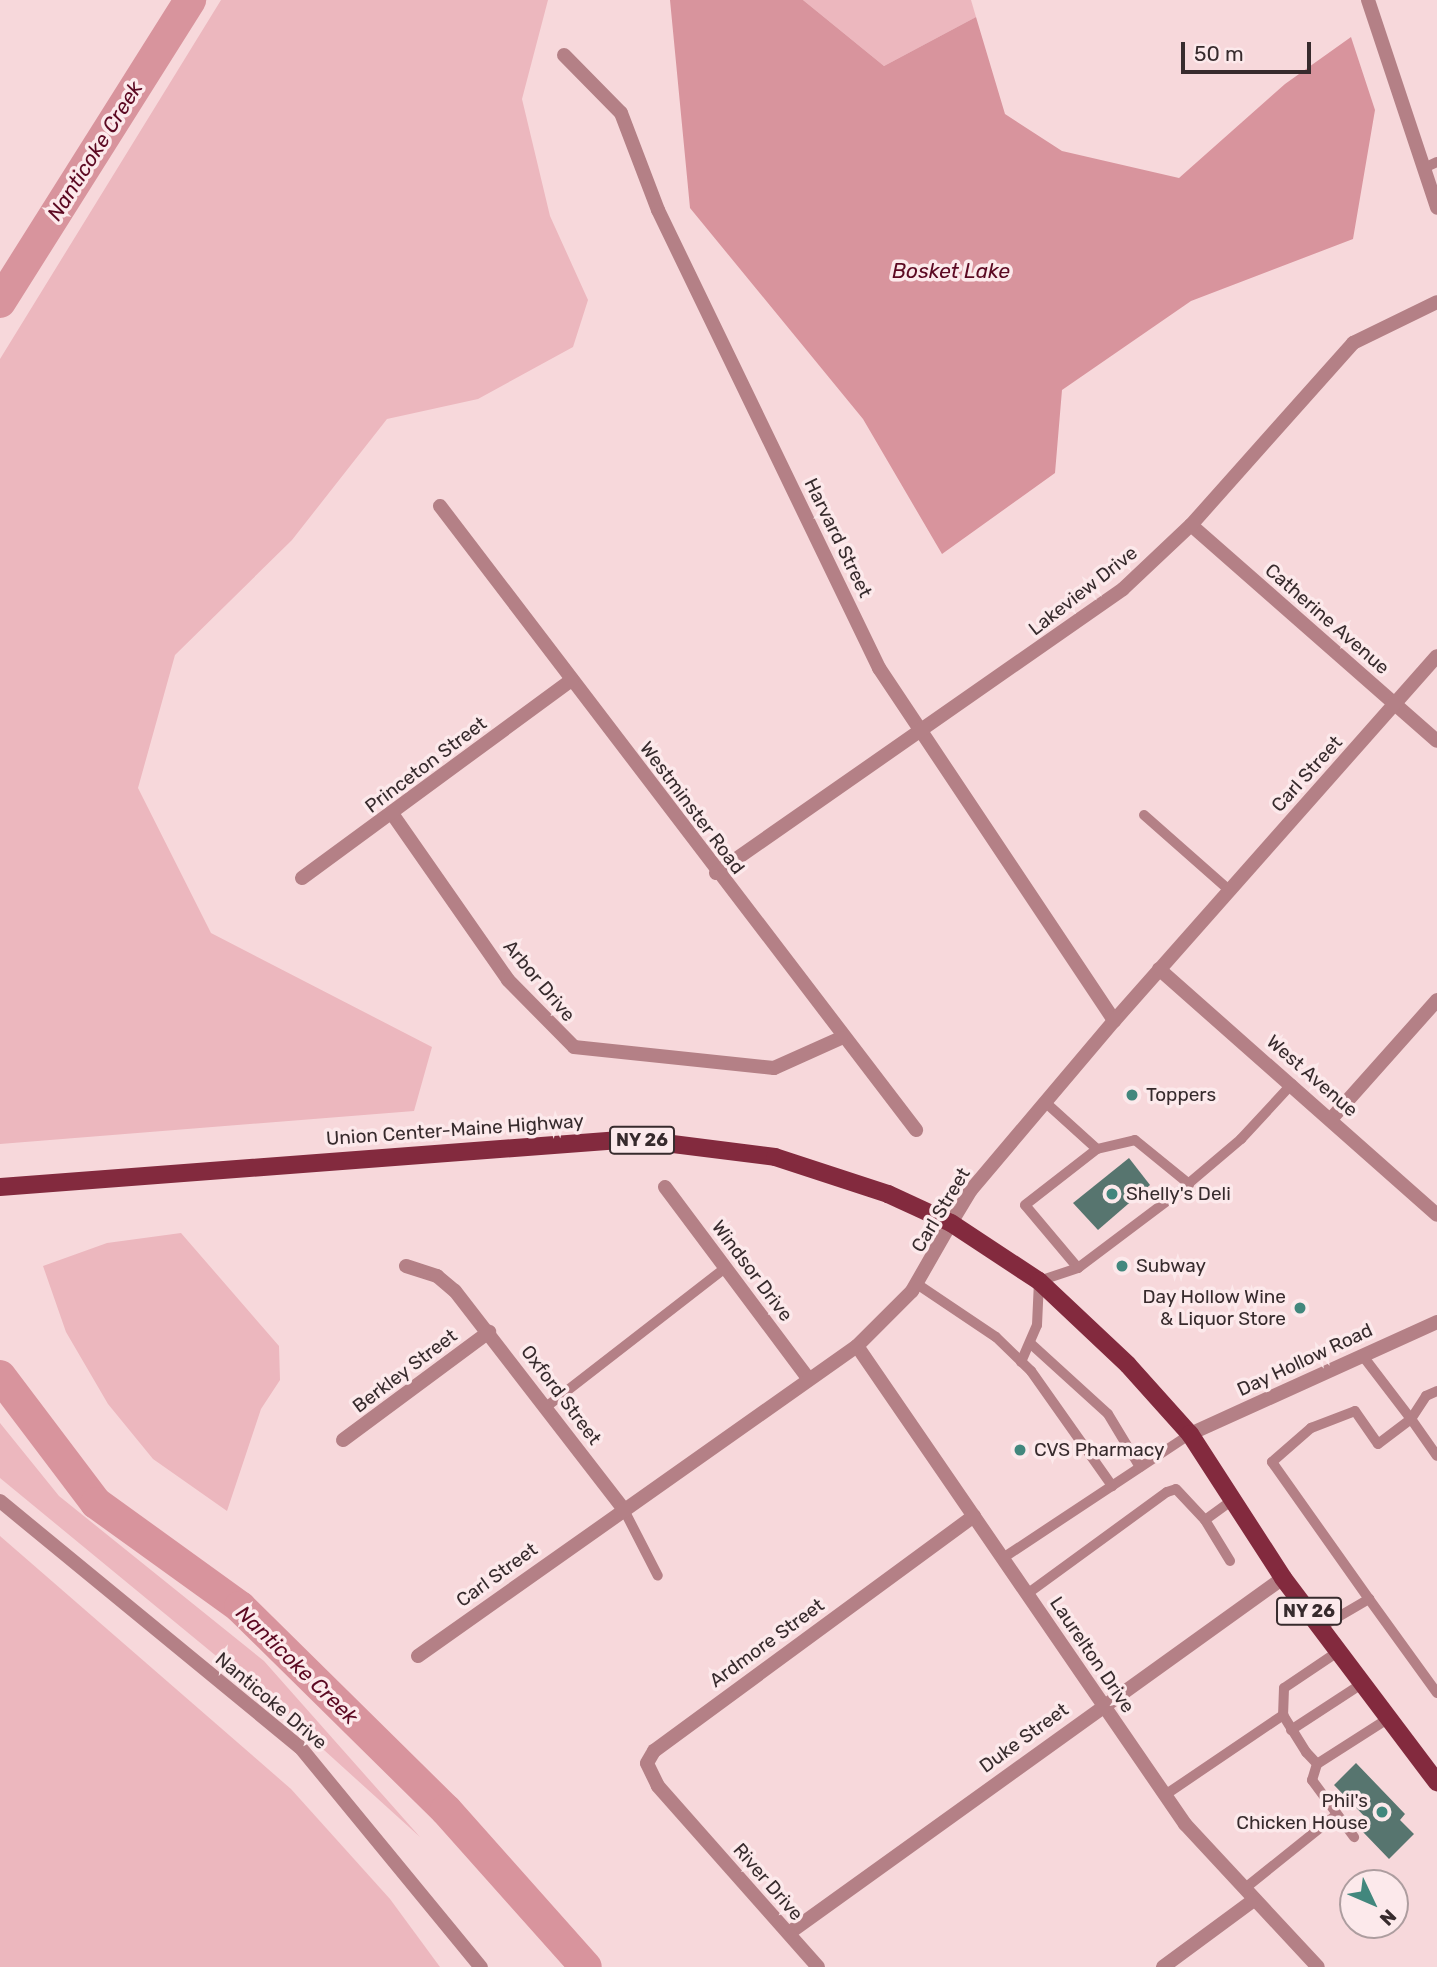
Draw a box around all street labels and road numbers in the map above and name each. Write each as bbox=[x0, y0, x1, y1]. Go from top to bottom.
street label: Harvard Street bbox=[799, 475, 877, 601]
street label: Lakeview Drive bbox=[1024, 541, 1142, 641]
street label: Catherine Avenue bbox=[1260, 559, 1394, 679]
street label: Princeton Street bbox=[361, 712, 491, 818]
street label: Carl Street bbox=[1267, 731, 1347, 817]
street label: Westminster Road bbox=[635, 737, 749, 879]
street label: Arbor Drive bbox=[498, 935, 580, 1027]
street label: West Avenue bbox=[1262, 1030, 1362, 1122]
street label: Union Center-Maine Highway bbox=[325, 1110, 585, 1150]
road number: NY 26 bbox=[609, 1126, 675, 1154]
street label: Carl Street bbox=[907, 1164, 975, 1256]
street label: Windsor Drive bbox=[707, 1216, 797, 1326]
street label: Day Hollow Road bbox=[1233, 1318, 1377, 1402]
street label: Berkley Street bbox=[348, 1324, 462, 1418]
street label: Oxford Street bbox=[516, 1341, 606, 1449]
street label: Carl Street bbox=[452, 1538, 542, 1612]
street label: Laurelton Drive bbox=[1045, 1593, 1139, 1717]
street label: Ardmore Street bbox=[705, 1594, 829, 1692]
road number: NY 26 bbox=[1276, 1596, 1342, 1626]
street label: Nanticoke Drive bbox=[210, 1648, 332, 1754]
street label: Duke Street bbox=[975, 1698, 1073, 1778]
street label: River Drive bbox=[728, 1839, 808, 1925]

